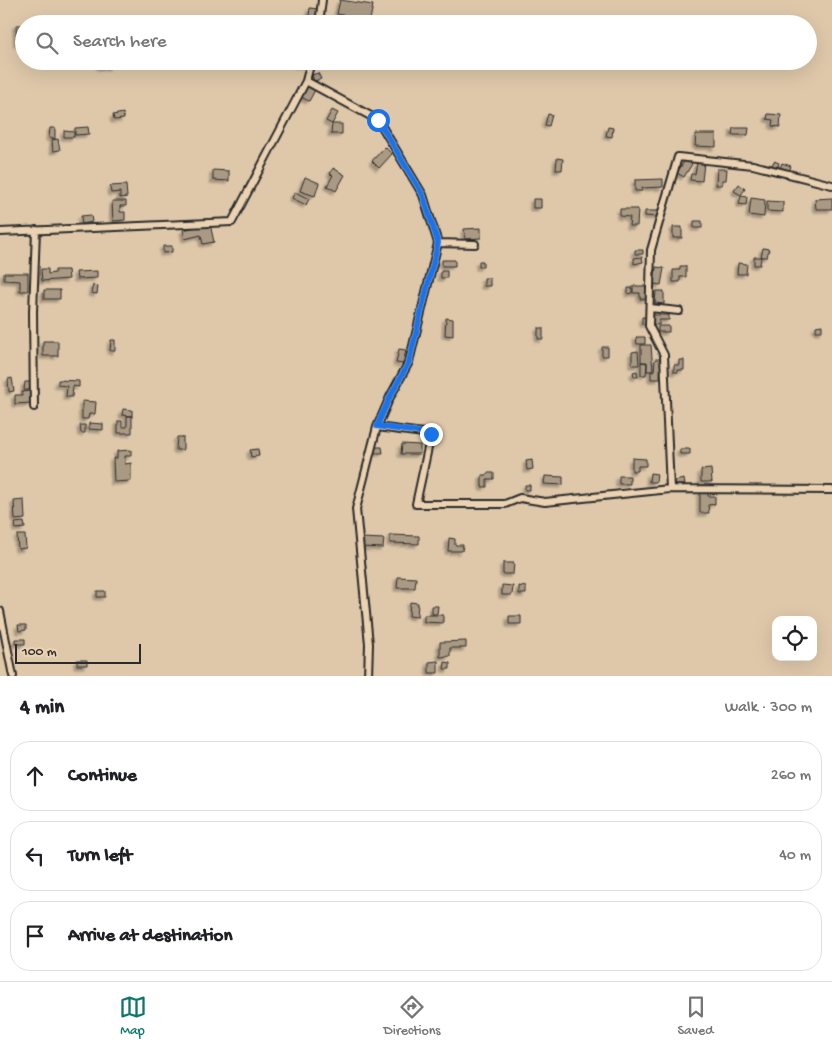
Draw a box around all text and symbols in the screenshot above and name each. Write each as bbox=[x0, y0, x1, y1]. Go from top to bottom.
search box bbox=[15, 15, 817, 70]
icon: search bbox=[33, 29, 61, 57]
text: Search here bbox=[73, 31, 167, 54]
route start bbox=[367, 109, 390, 132]
route end bbox=[420, 423, 443, 446]
map controls bbox=[772, 616, 817, 661]
button: locate bbox=[772, 616, 817, 661]
scale bar bbox=[15, 641, 141, 664]
text: 100 m bbox=[22, 644, 57, 661]
text: 4 min bbox=[20, 696, 64, 721]
text: Walk · 300 m bbox=[725, 699, 812, 718]
icon: ahead bbox=[21, 762, 49, 790]
text: Continue bbox=[68, 765, 137, 788]
text: 260 m bbox=[771, 767, 811, 786]
icon: left bbox=[21, 842, 49, 870]
text: Turn left bbox=[68, 845, 132, 868]
text: 40 m bbox=[779, 847, 811, 866]
icon: arrive bbox=[21, 922, 49, 950]
text: Arrive at destination bbox=[68, 925, 232, 948]
tab: Map bbox=[119, 993, 147, 1040]
tab: Directions bbox=[384, 993, 441, 1040]
tab: Saved bbox=[678, 993, 713, 1040]

